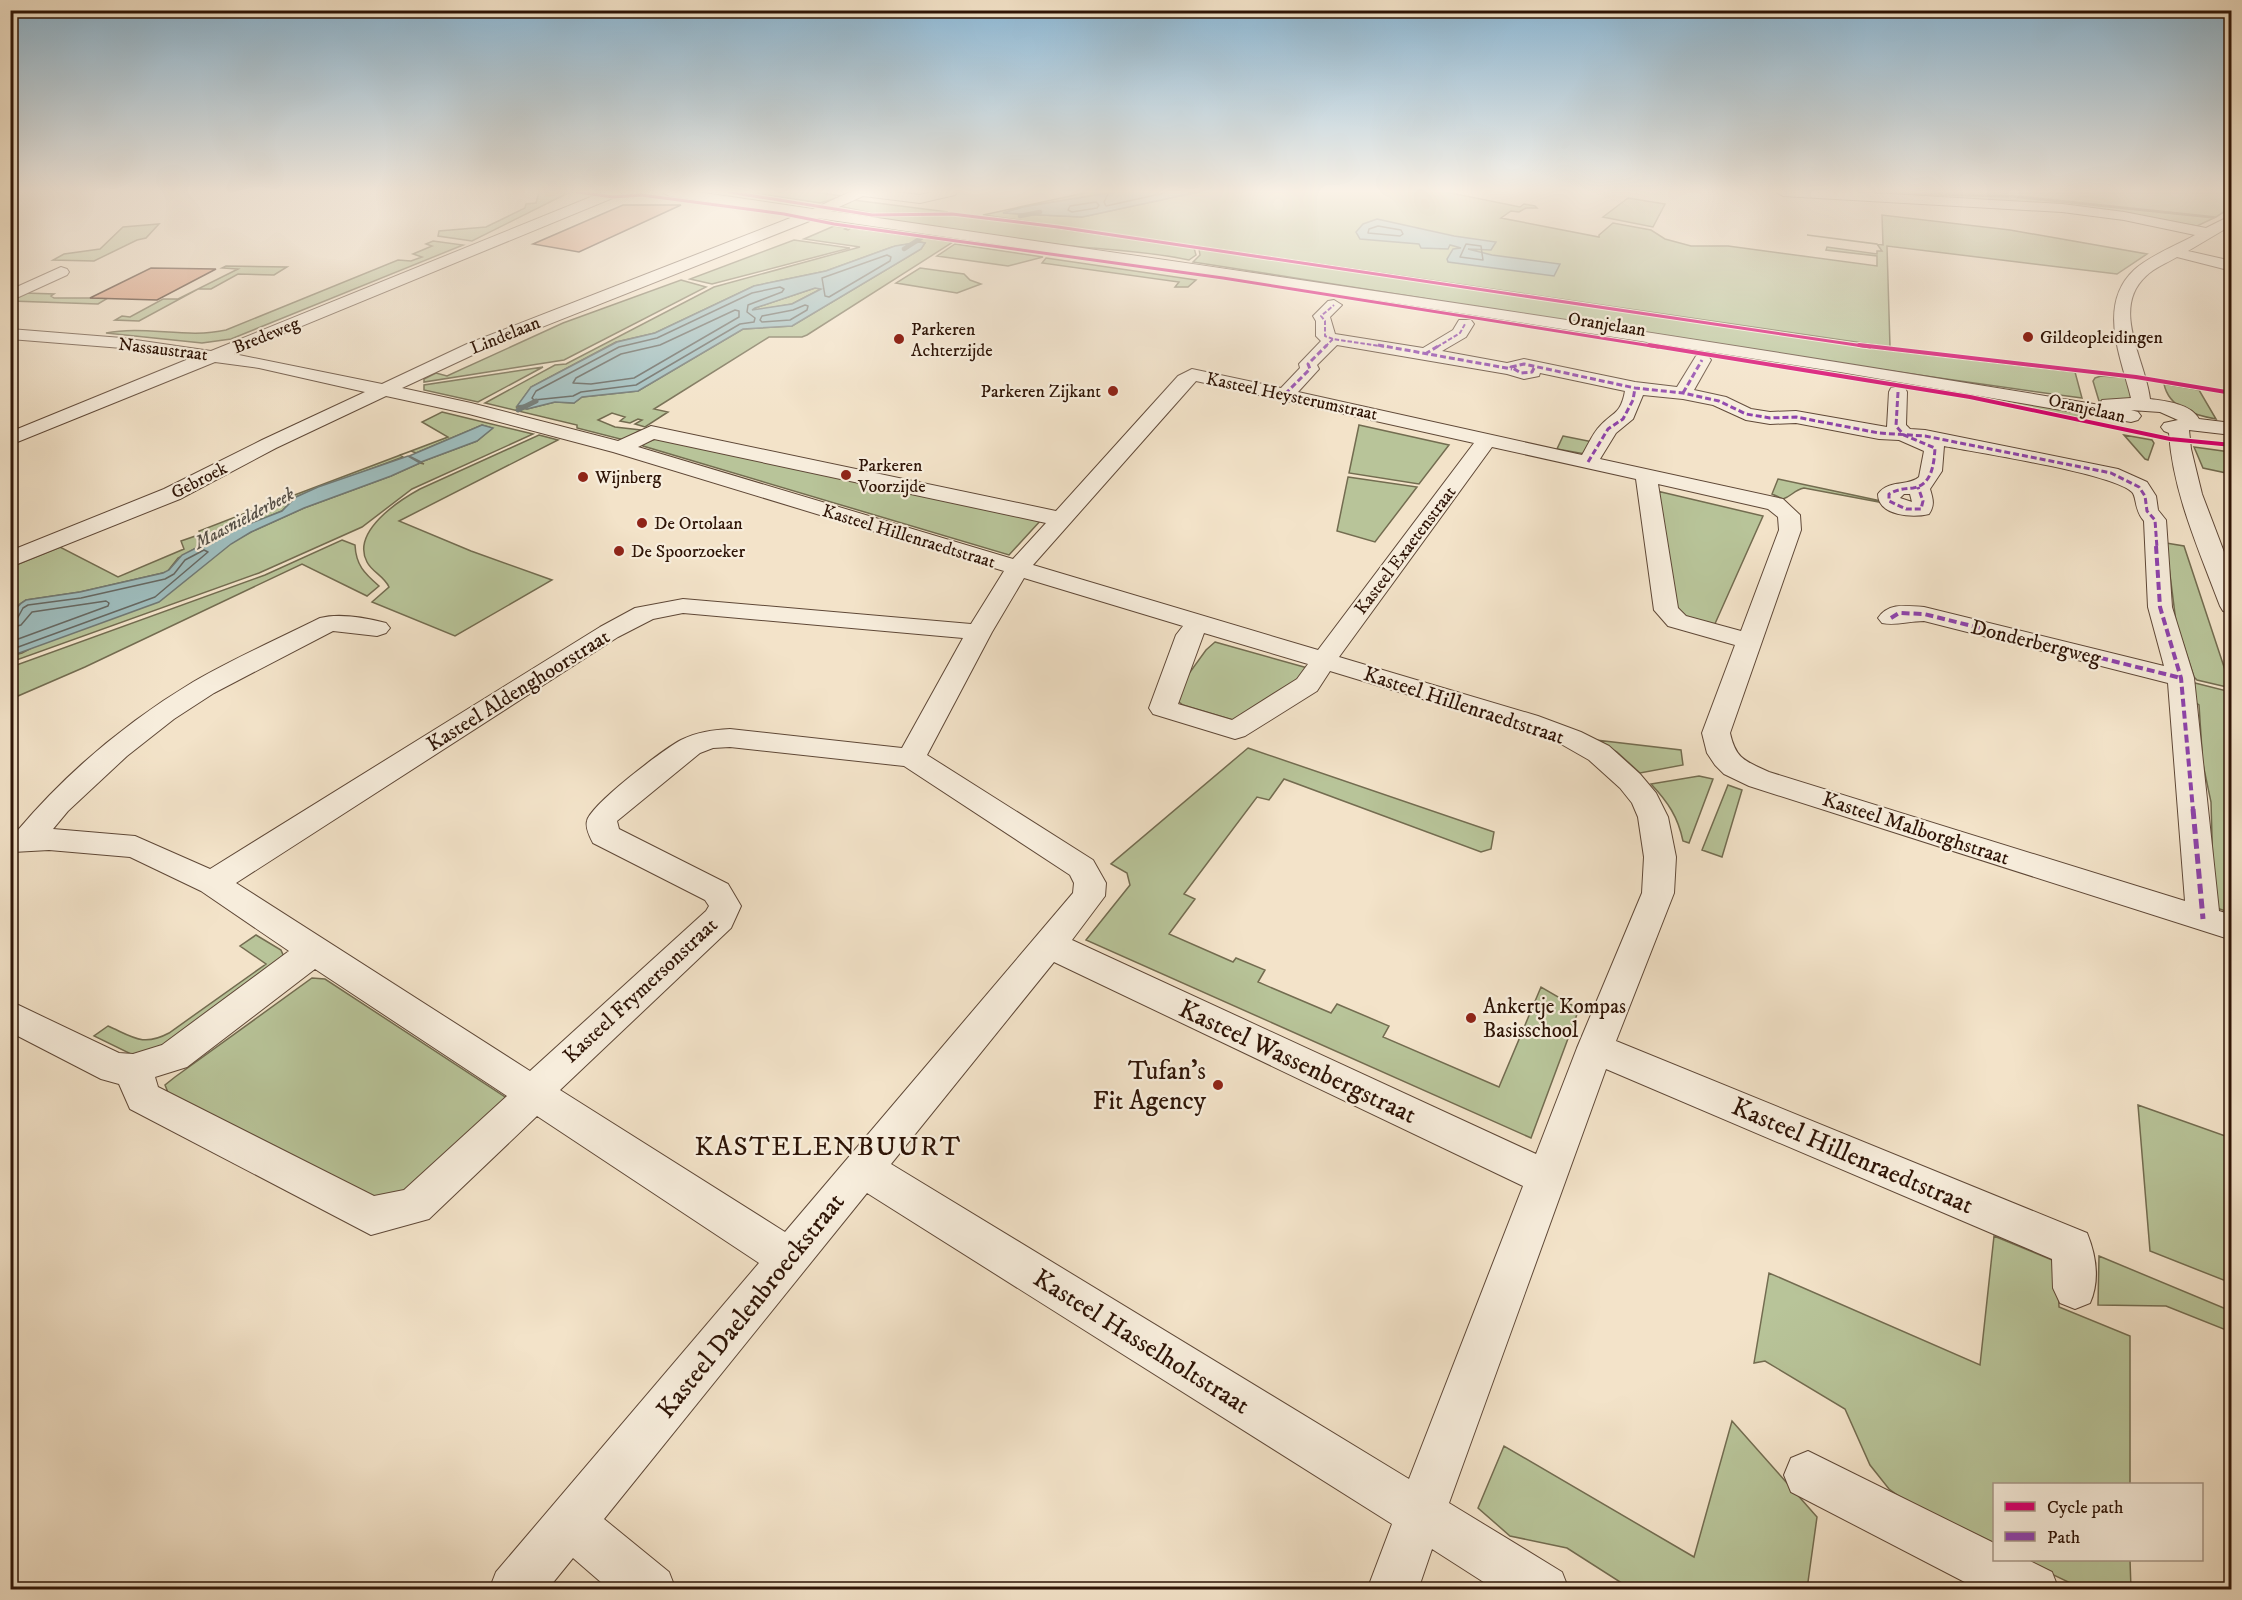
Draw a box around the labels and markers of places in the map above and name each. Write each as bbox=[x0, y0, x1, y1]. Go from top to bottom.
place label: Parkeren Achterzijde bbox=[911, 319, 993, 362]
place label: Gildeopleidingen bbox=[2040, 327, 2163, 349]
marker: Gildeopleidingen bbox=[2021, 330, 2035, 344]
marker: Parkeren Achterzijde bbox=[892, 332, 906, 346]
place label: Parkeren Zijkant bbox=[980, 381, 1101, 403]
marker: Parkeren Zijkant bbox=[1106, 384, 1120, 398]
place label: Parkeren Voorzijde bbox=[857, 455, 926, 498]
place label: Wijnberg bbox=[594, 467, 661, 489]
marker: Parkeren Voorzijde bbox=[839, 468, 853, 482]
marker: Wijnberg bbox=[576, 470, 590, 484]
place label: De Ortolaan bbox=[654, 513, 743, 535]
marker: De Ortolaan bbox=[635, 516, 649, 530]
place label: De Spoorzoeker bbox=[631, 541, 746, 563]
marker: De Spoorzoeker bbox=[612, 544, 626, 558]
place label: Ankertje Kompas Basisschool bbox=[1483, 994, 1626, 1044]
marker: Ankertje Kompas Basisschool bbox=[1464, 1011, 1478, 1025]
place label: Tufan's Fit Agency bbox=[1093, 1055, 1207, 1118]
marker: Tufan's Fit Agency bbox=[1211, 1078, 1225, 1092]

